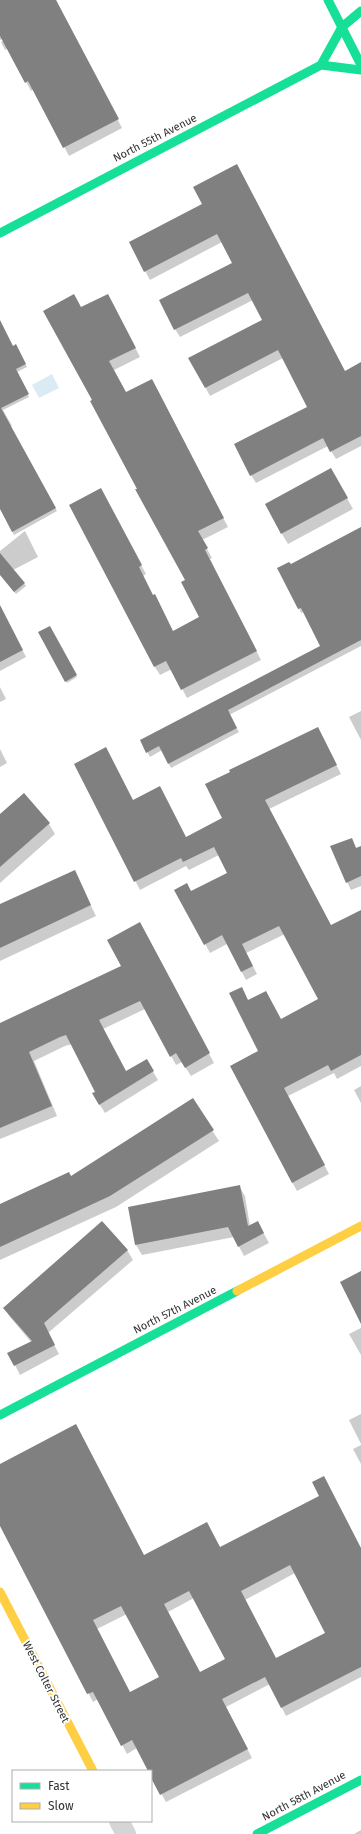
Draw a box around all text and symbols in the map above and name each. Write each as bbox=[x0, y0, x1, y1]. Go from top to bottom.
street label: North 55th Avenue bbox=[111, 111, 199, 165]
street label: North 57th Avenue bbox=[131, 1283, 219, 1337]
street label: West Colter Street bbox=[20, 1639, 72, 1725]
street label: North 58th Avenue bbox=[260, 1768, 348, 1824]
legend bbox=[12, 1770, 152, 1822]
text: Fast bbox=[48, 1779, 70, 1793]
text: Slow bbox=[48, 1799, 74, 1813]

